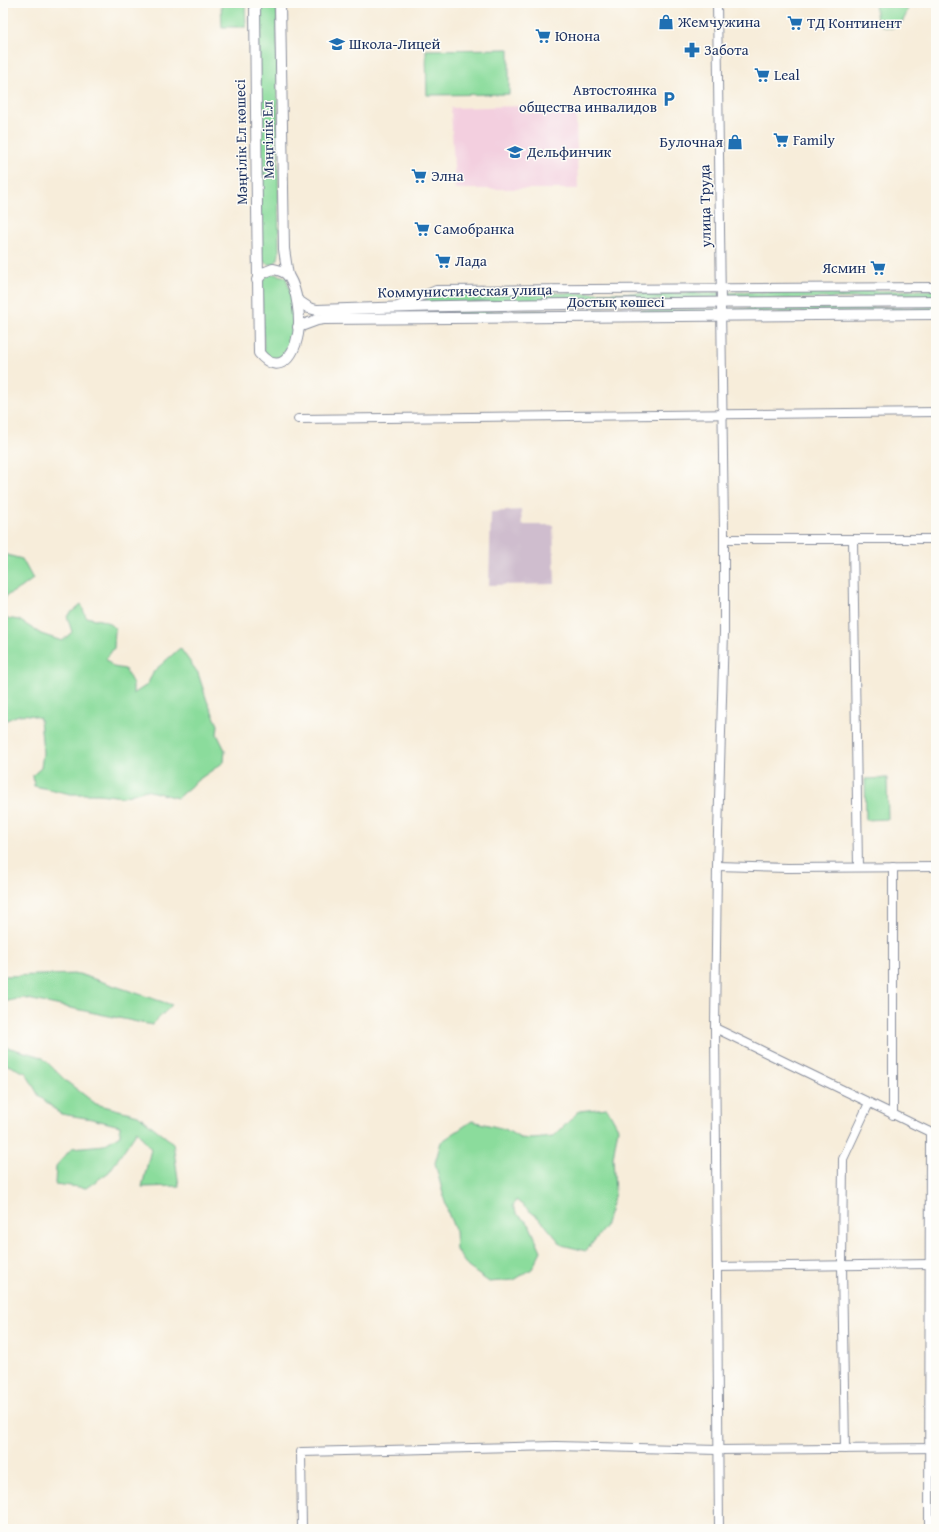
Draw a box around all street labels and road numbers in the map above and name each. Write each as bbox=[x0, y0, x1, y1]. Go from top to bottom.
street label: Мәңгілік Ел көшесі bbox=[229, 79, 252, 205]
street label: Мәңгілік Ел bbox=[256, 101, 279, 179]
street label: улица Труда bbox=[693, 163, 716, 249]
street label: Коммунистическая улица bbox=[378, 278, 553, 303]
street label: Достық көшесі bbox=[566, 291, 665, 312]

